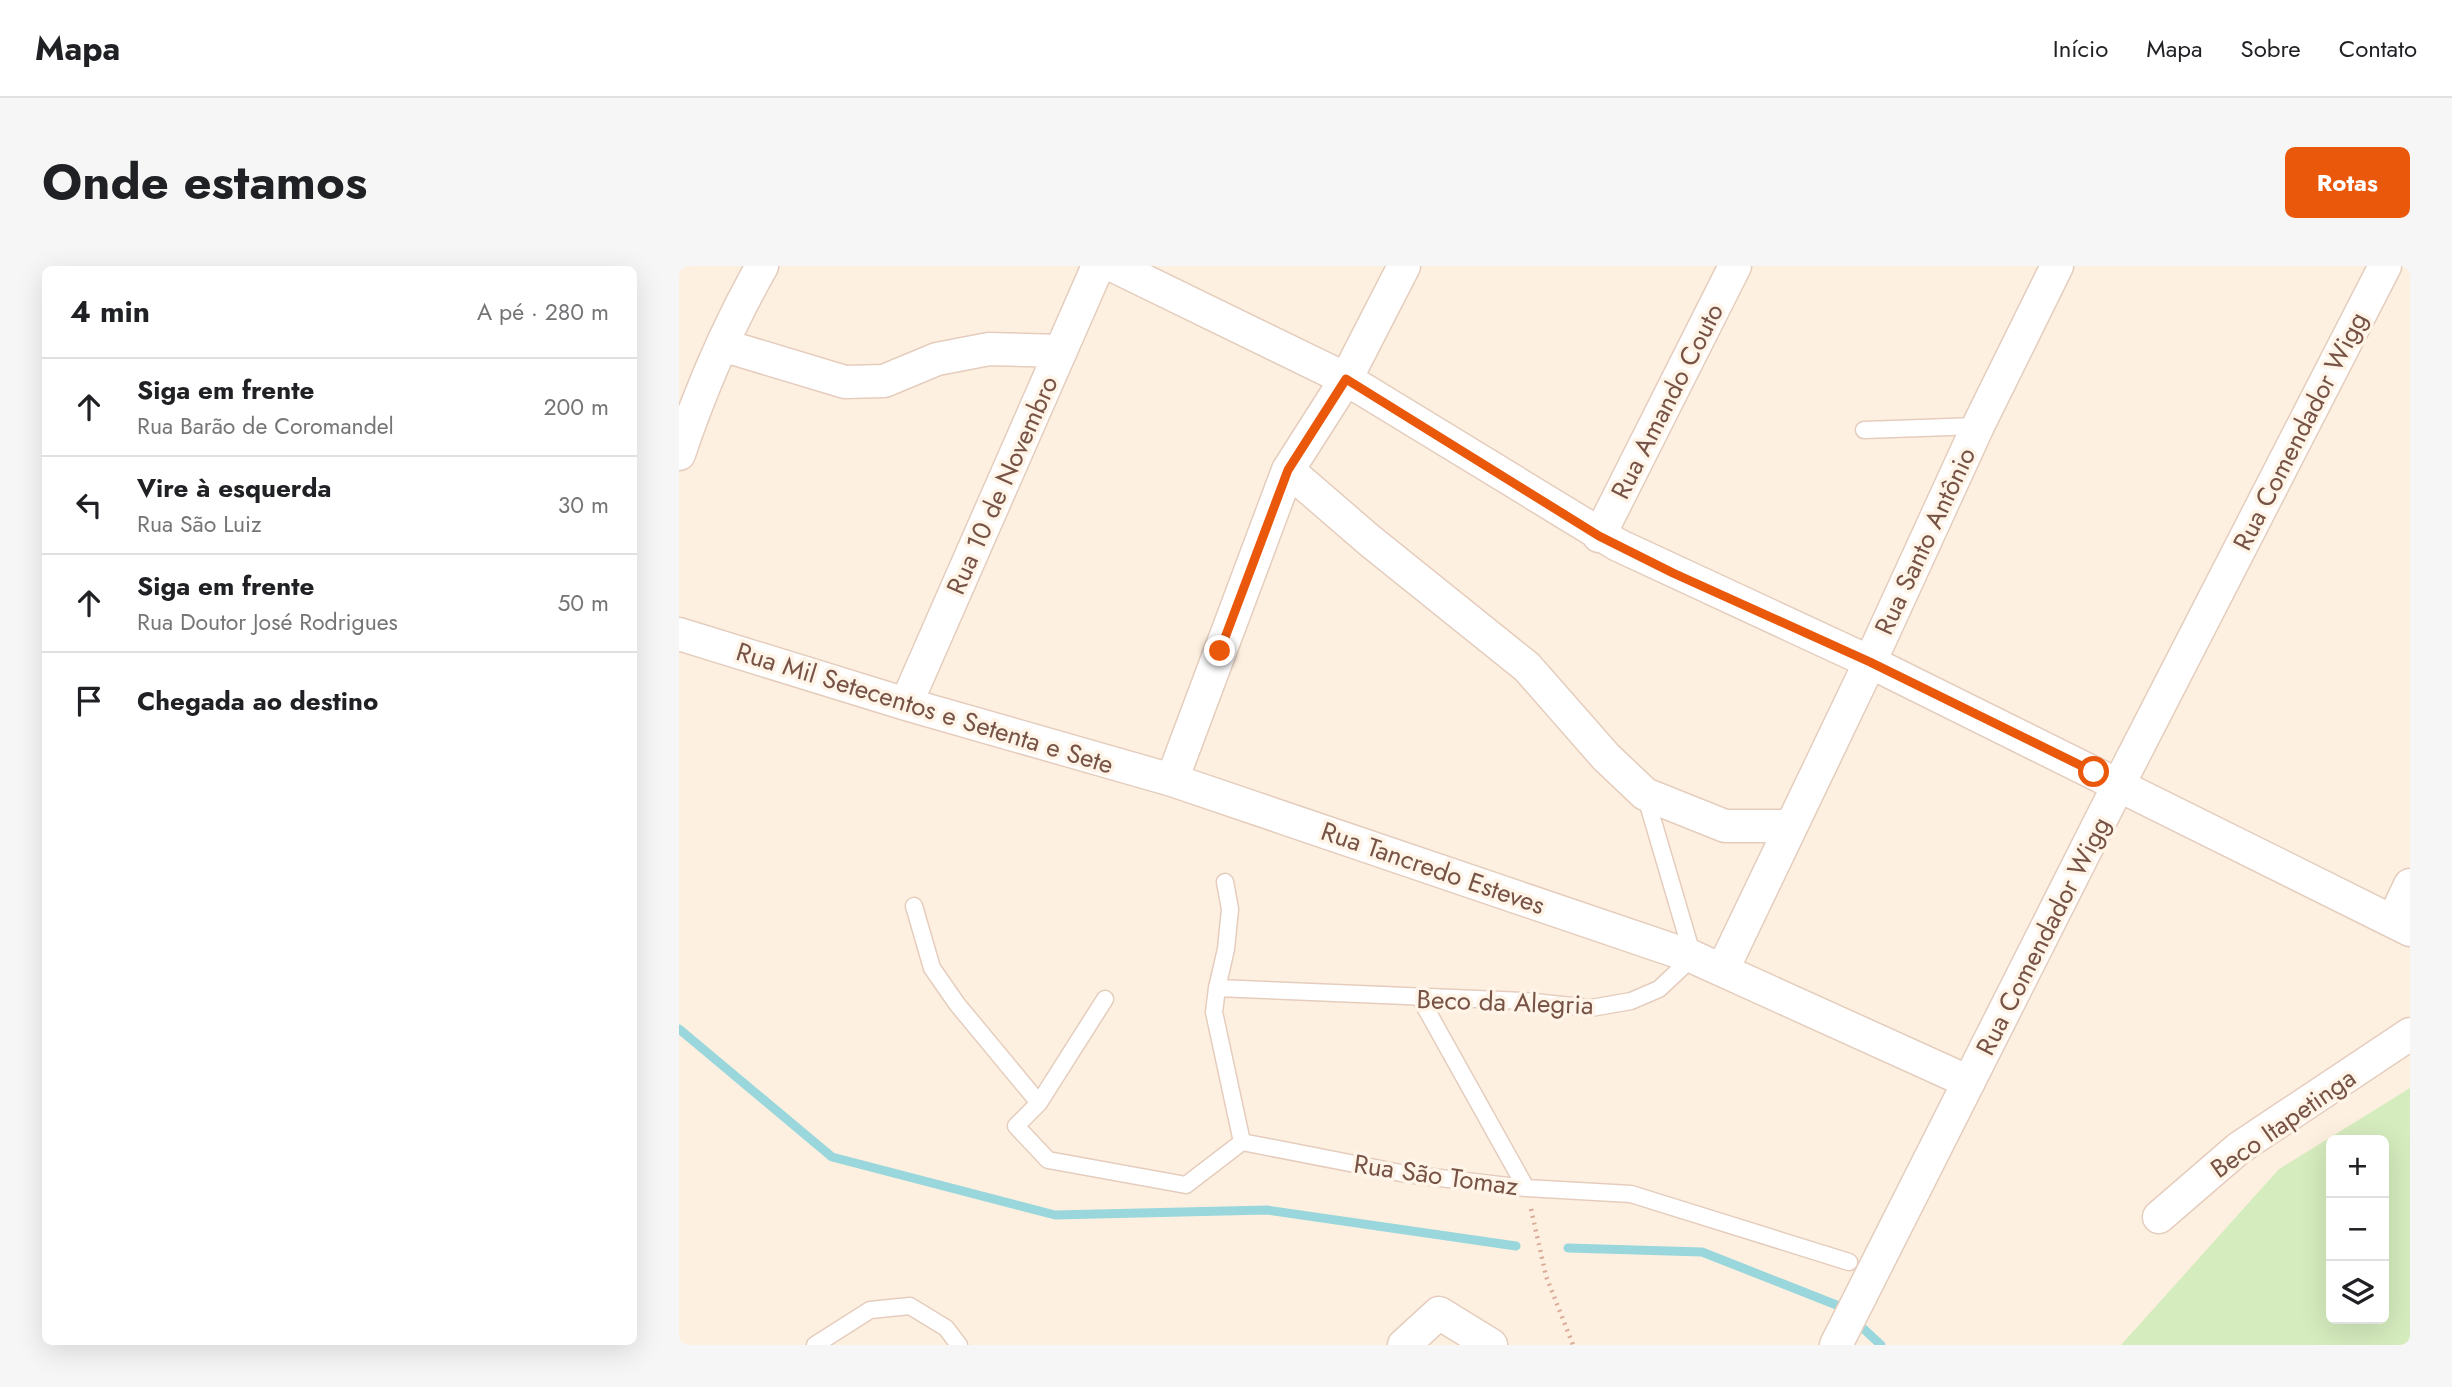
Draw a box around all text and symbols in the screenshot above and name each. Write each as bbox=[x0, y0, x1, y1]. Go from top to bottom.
text: Mapa bbox=[35, 25, 120, 72]
text: Início bbox=[2053, 31, 2108, 66]
text: Mapa bbox=[2146, 31, 2203, 66]
text: Sobre bbox=[2241, 31, 2301, 66]
text: Contato bbox=[2339, 31, 2417, 66]
text: Onde estamos bbox=[42, 147, 367, 217]
button: Rotas bbox=[2285, 147, 2410, 218]
text: 4 min bbox=[70, 290, 150, 333]
text: A pé · 280 m bbox=[477, 295, 609, 329]
street label: Rua Amando Couto bbox=[1601, 297, 1733, 505]
street label: Rua Comendador Wigg bbox=[2223, 305, 2377, 557]
street label: Rua 10 de Novembro bbox=[937, 370, 1067, 600]
text: Siga em frente bbox=[137, 371, 314, 409]
icon: ahead bbox=[70, 388, 108, 426]
text: 200 m bbox=[543, 390, 609, 424]
text: Rua Barão de Coromandel bbox=[137, 409, 394, 443]
street label: Rua Santo Antônio bbox=[1865, 441, 1985, 641]
text: Vire à esquerda bbox=[137, 469, 332, 507]
icon: left bbox=[70, 486, 108, 524]
text: 30 m bbox=[558, 488, 609, 522]
text: Rua São Luiz bbox=[137, 507, 262, 541]
text: Siga em frente bbox=[137, 567, 314, 605]
icon: ahead bbox=[70, 584, 108, 622]
text: 50 m bbox=[557, 586, 609, 620]
text: Rua Doutor José Rodrigues bbox=[137, 605, 398, 639]
street label: Rua Mil Setecentos e Setenta e Sete bbox=[732, 632, 1118, 784]
route end bbox=[1204, 635, 1235, 666]
icon: arrive bbox=[70, 682, 108, 720]
text: Chegada ao destino bbox=[137, 682, 378, 720]
route start bbox=[2078, 756, 2109, 787]
street label: Rua Comendador Wigg bbox=[1966, 810, 2120, 1062]
street label: Rua Tancredo Esteves bbox=[1316, 812, 1550, 924]
street label: Beco da Alegria bbox=[1416, 980, 1594, 1024]
street label: Beco Itapetinga bbox=[2203, 1059, 2363, 1187]
map controls bbox=[2326, 1135, 2389, 1324]
button: + bbox=[2326, 1135, 2389, 1198]
street label: Rua São Tomaz bbox=[1351, 1145, 1521, 1205]
button: − bbox=[2326, 1198, 2389, 1261]
button: layers bbox=[2326, 1261, 2389, 1324]

